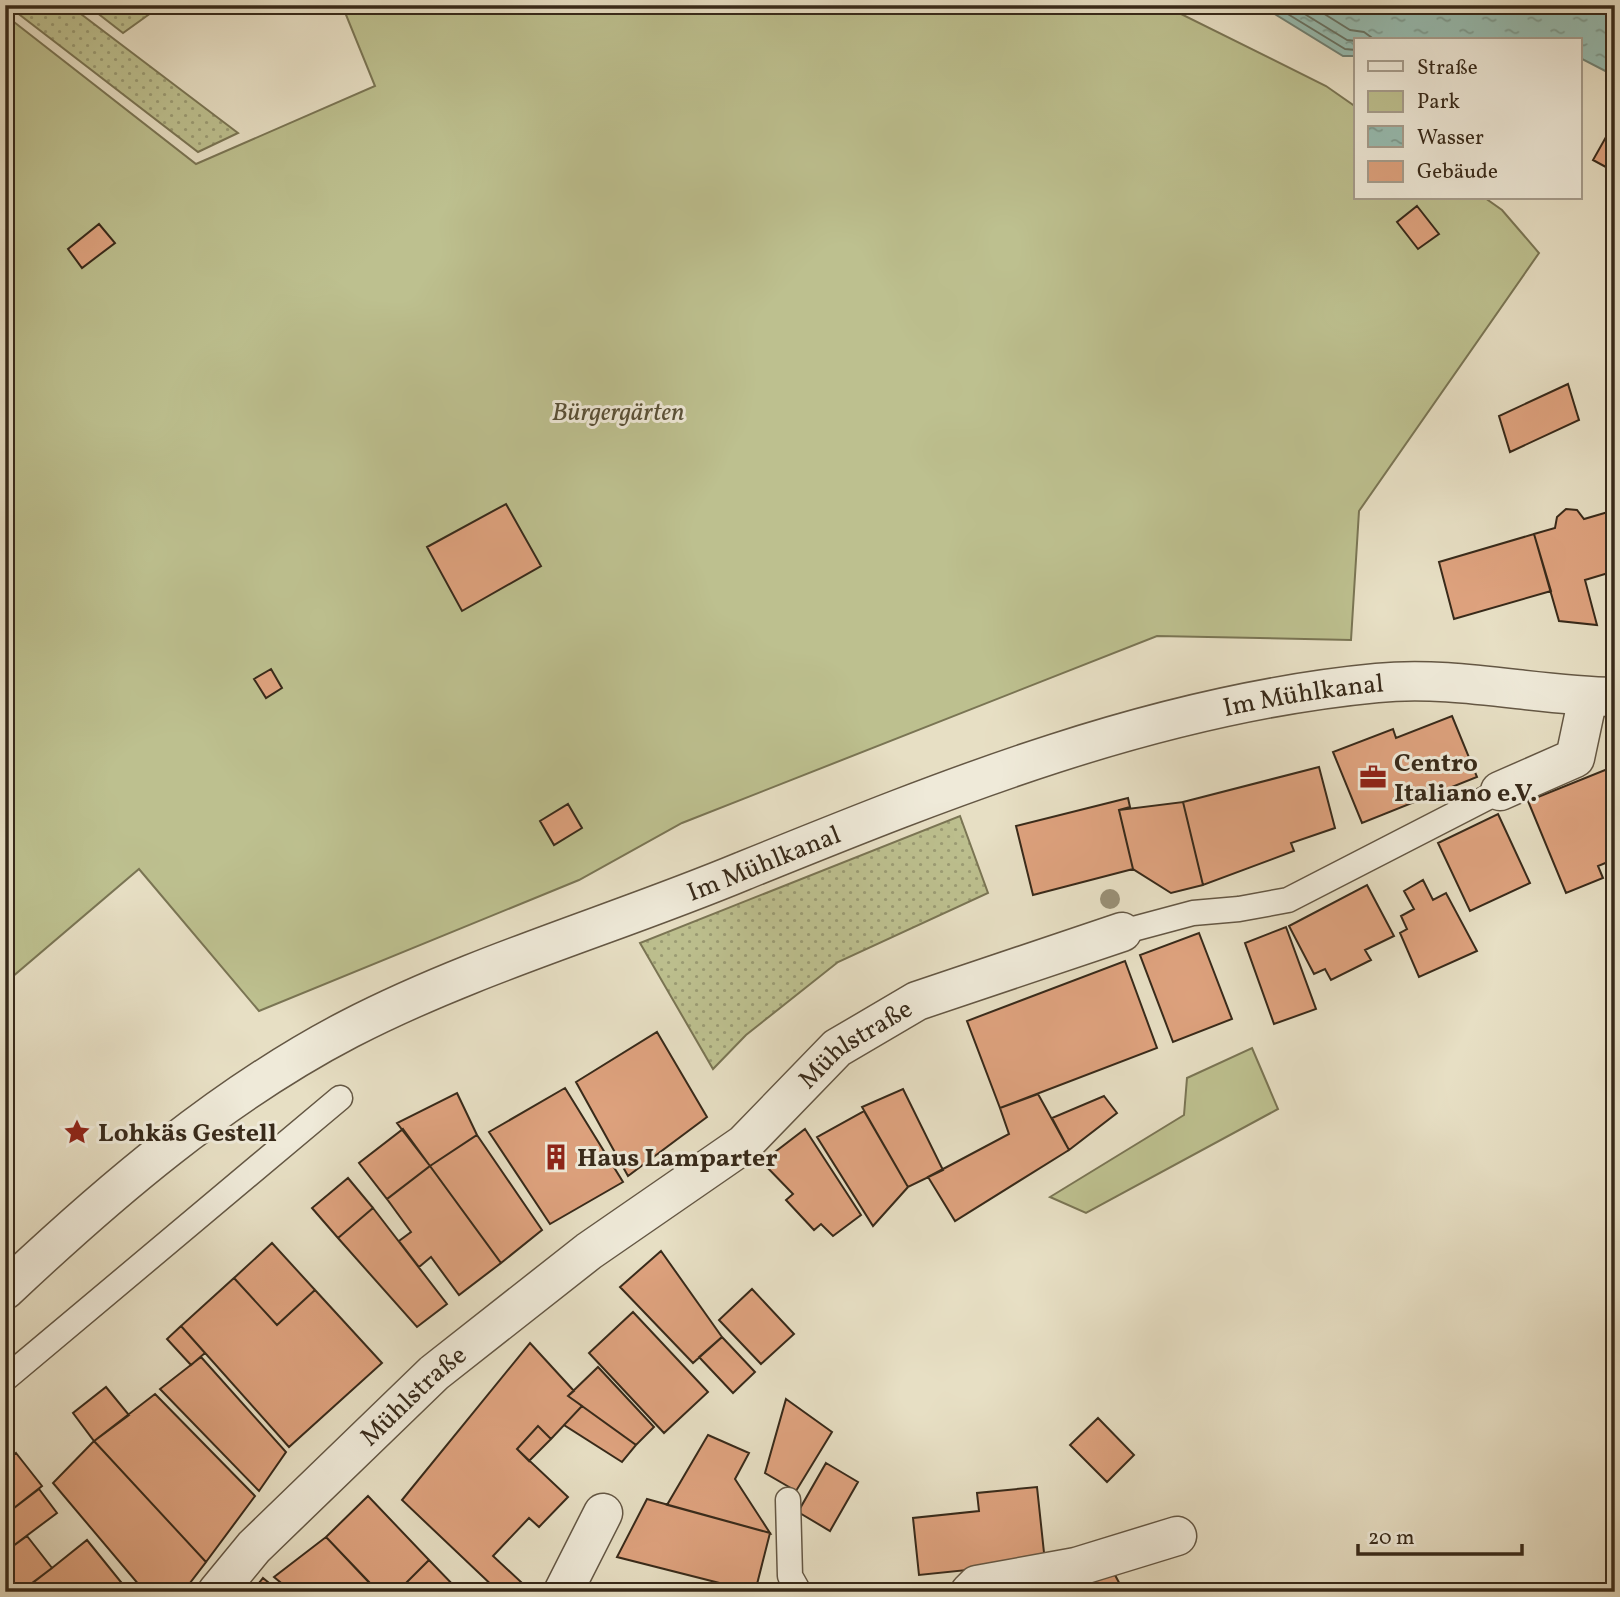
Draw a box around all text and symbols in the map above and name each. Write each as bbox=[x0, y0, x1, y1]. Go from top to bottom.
legend bbox=[1354, 38, 1582, 200]
text: Straße bbox=[1417, 54, 1478, 83]
text: Park bbox=[1417, 88, 1460, 117]
text: Wasser bbox=[1417, 124, 1484, 153]
text: Gebäude bbox=[1417, 158, 1498, 187]
park label: Bürgergärten bbox=[552, 395, 684, 431]
street label: Im Mühlkanal bbox=[1220, 666, 1385, 727]
place label: Centro Italiano e.V. bbox=[1394, 746, 1537, 812]
office icon: Centro Italiano e.V. bbox=[1358, 762, 1388, 792]
street label: Im Mühlkanal bbox=[682, 818, 846, 912]
street label: Mühlstraße bbox=[791, 992, 920, 1098]
place label: Lohkäs Gestell bbox=[98, 1116, 277, 1152]
place icon: Lohkäs Gestell bbox=[62, 1117, 92, 1147]
place label: Haus Lamparter bbox=[577, 1141, 778, 1177]
building icon: Haus Lamparter bbox=[541, 1142, 571, 1172]
street label: Mühlstraße bbox=[353, 1338, 475, 1455]
scale bar bbox=[1358, 1513, 1522, 1557]
text: 20 m bbox=[1368, 1524, 1414, 1553]

